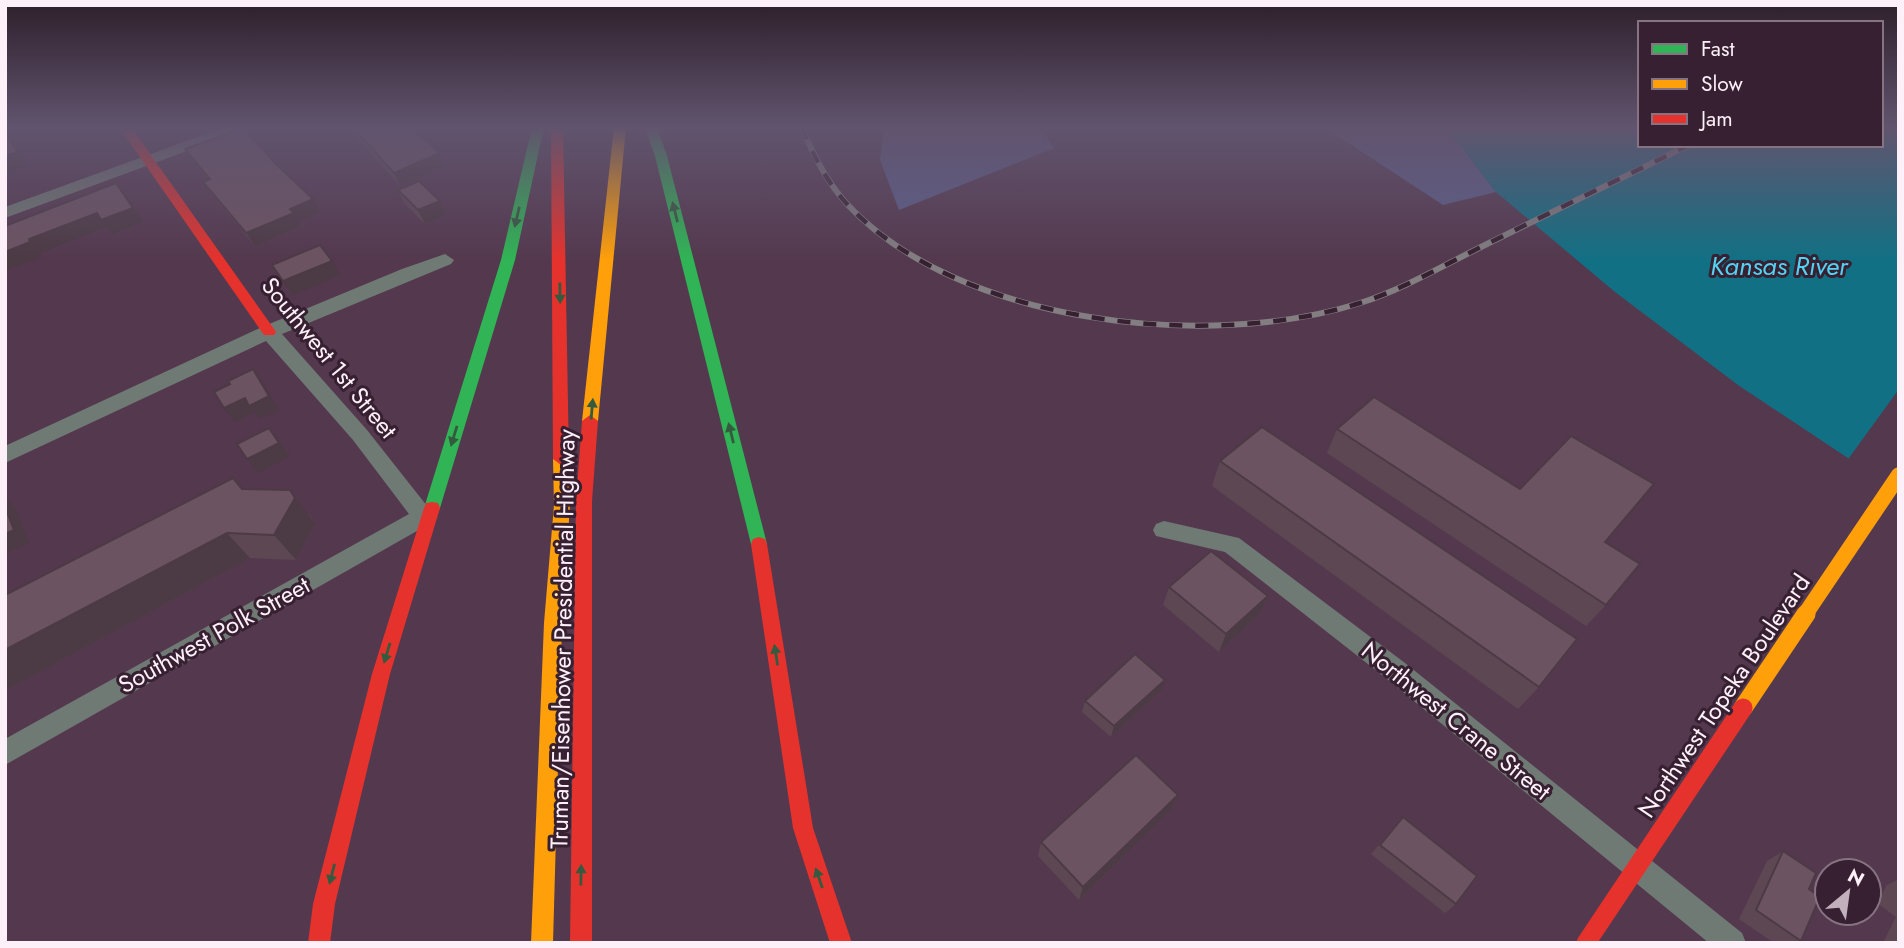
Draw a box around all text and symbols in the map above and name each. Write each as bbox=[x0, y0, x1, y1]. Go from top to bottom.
legend bbox=[1638, 21, 1883, 147]
text: Fast bbox=[1701, 34, 1734, 64]
text: Slow bbox=[1701, 69, 1743, 99]
text: Jam bbox=[1698, 104, 1733, 134]
one-way arrow bbox=[669, 201, 680, 223]
one-way arrow bbox=[511, 207, 522, 229]
water label: Kansas River bbox=[1710, 247, 1849, 285]
street label: Southwest 1st Street bbox=[253, 269, 406, 446]
one-way arrow bbox=[554, 283, 565, 305]
one-way arrow bbox=[587, 397, 598, 419]
one-way arrow bbox=[725, 422, 736, 444]
one-way arrow bbox=[448, 426, 458, 447]
street label: Truman/Eisenhower Presidential Highway bbox=[541, 428, 584, 849]
street label: Southwest Polk Street bbox=[112, 567, 316, 702]
street label: Northwest Topeka Boulevard bbox=[1629, 567, 1818, 824]
street label: Northwest Crane Street bbox=[1354, 633, 1559, 808]
one-way arrow bbox=[381, 643, 392, 664]
one-way arrow bbox=[770, 644, 781, 666]
north arrow bbox=[1813, 857, 1883, 927]
text: N bbox=[1843, 862, 1869, 893]
one-way arrow bbox=[326, 863, 337, 885]
one-way arrow bbox=[575, 863, 587, 885]
one-way arrow bbox=[813, 867, 824, 888]

